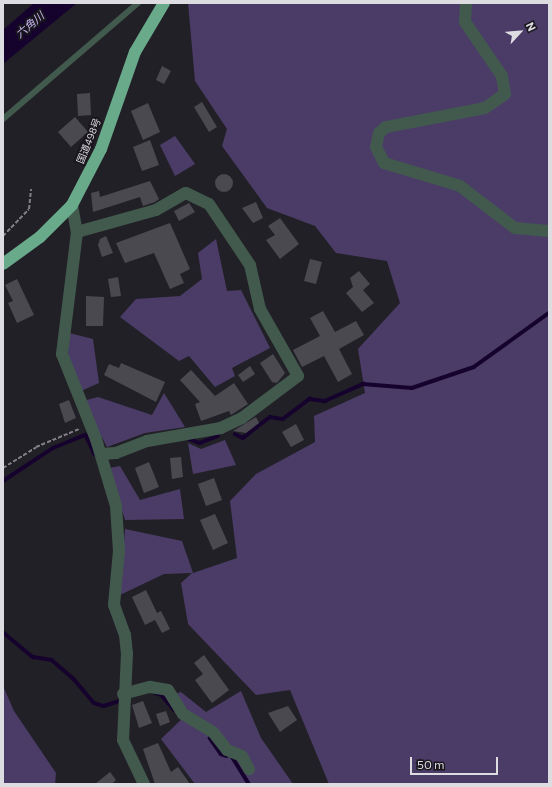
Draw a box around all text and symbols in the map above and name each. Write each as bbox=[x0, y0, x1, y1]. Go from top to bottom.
water label: 六角川 bbox=[13, 9, 47, 41]
north arrow bbox=[500, 12, 540, 52]
text: N bbox=[524, 20, 539, 33]
street label: 国道498号 bbox=[74, 116, 104, 166]
scale bar bbox=[412, 749, 500, 775]
text: 50 m bbox=[417, 757, 445, 771]

